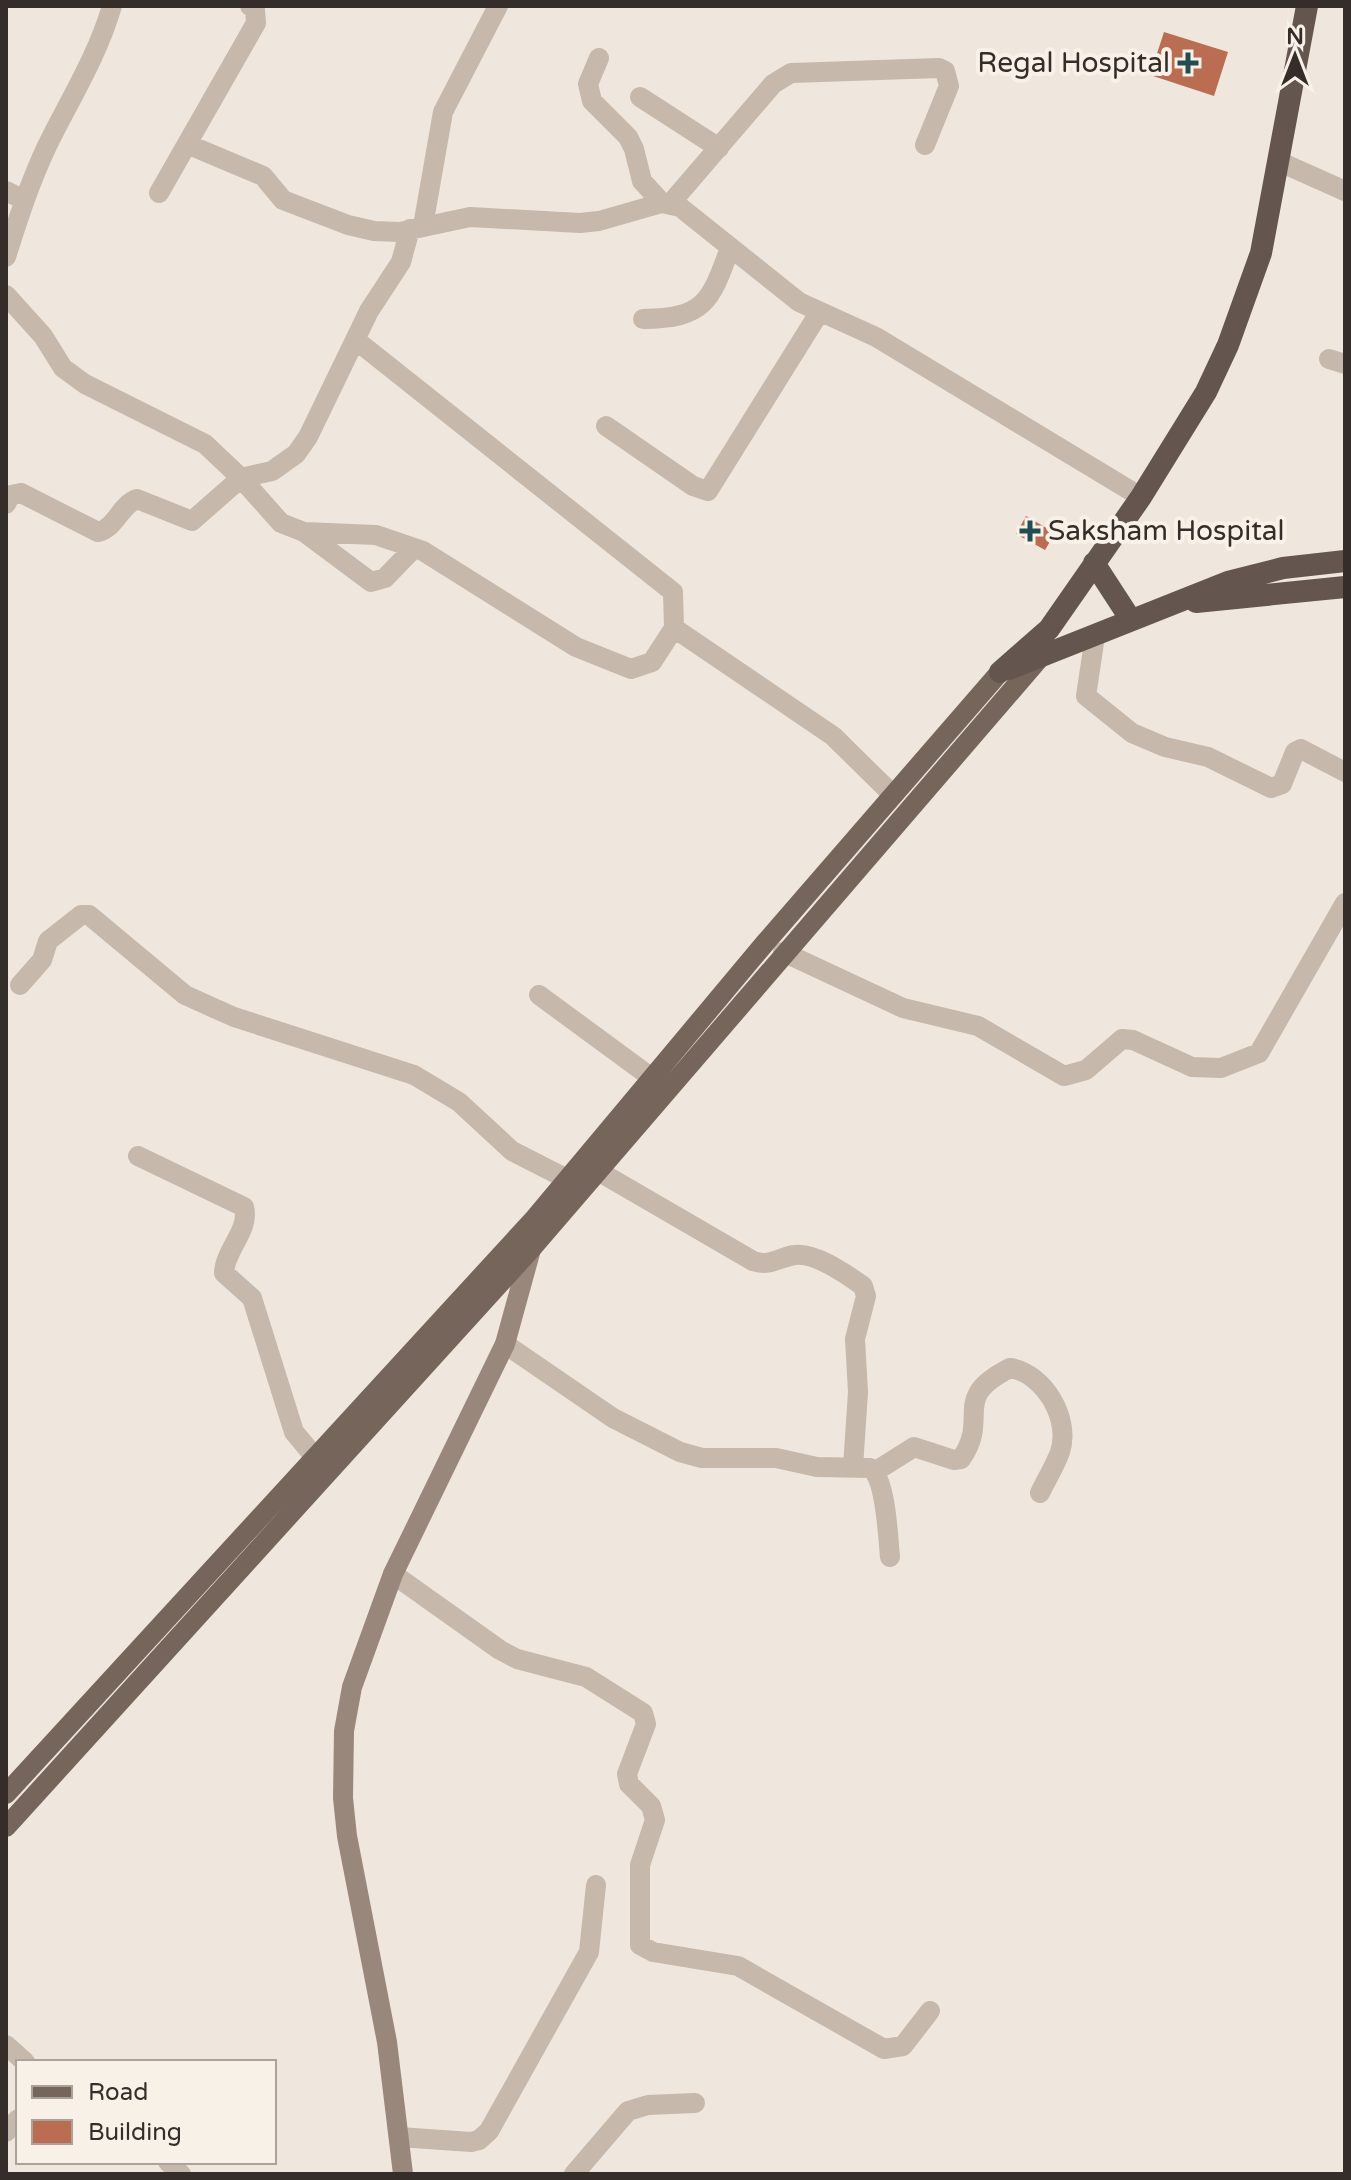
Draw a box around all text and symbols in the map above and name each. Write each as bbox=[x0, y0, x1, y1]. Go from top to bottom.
north arrow bbox=[1255, 16, 1335, 96]
text: N bbox=[1286, 24, 1304, 50]
place label: Regal Hospital bbox=[977, 46, 1170, 80]
marker: Regal Hospital bbox=[1177, 52, 1199, 74]
place label: Saksham Hospital bbox=[1048, 514, 1285, 548]
marker: Saksham Hospital bbox=[1019, 520, 1041, 542]
legend bbox=[16, 2060, 276, 2164]
text: Road bbox=[88, 2078, 148, 2107]
text: Building bbox=[88, 2118, 182, 2147]

